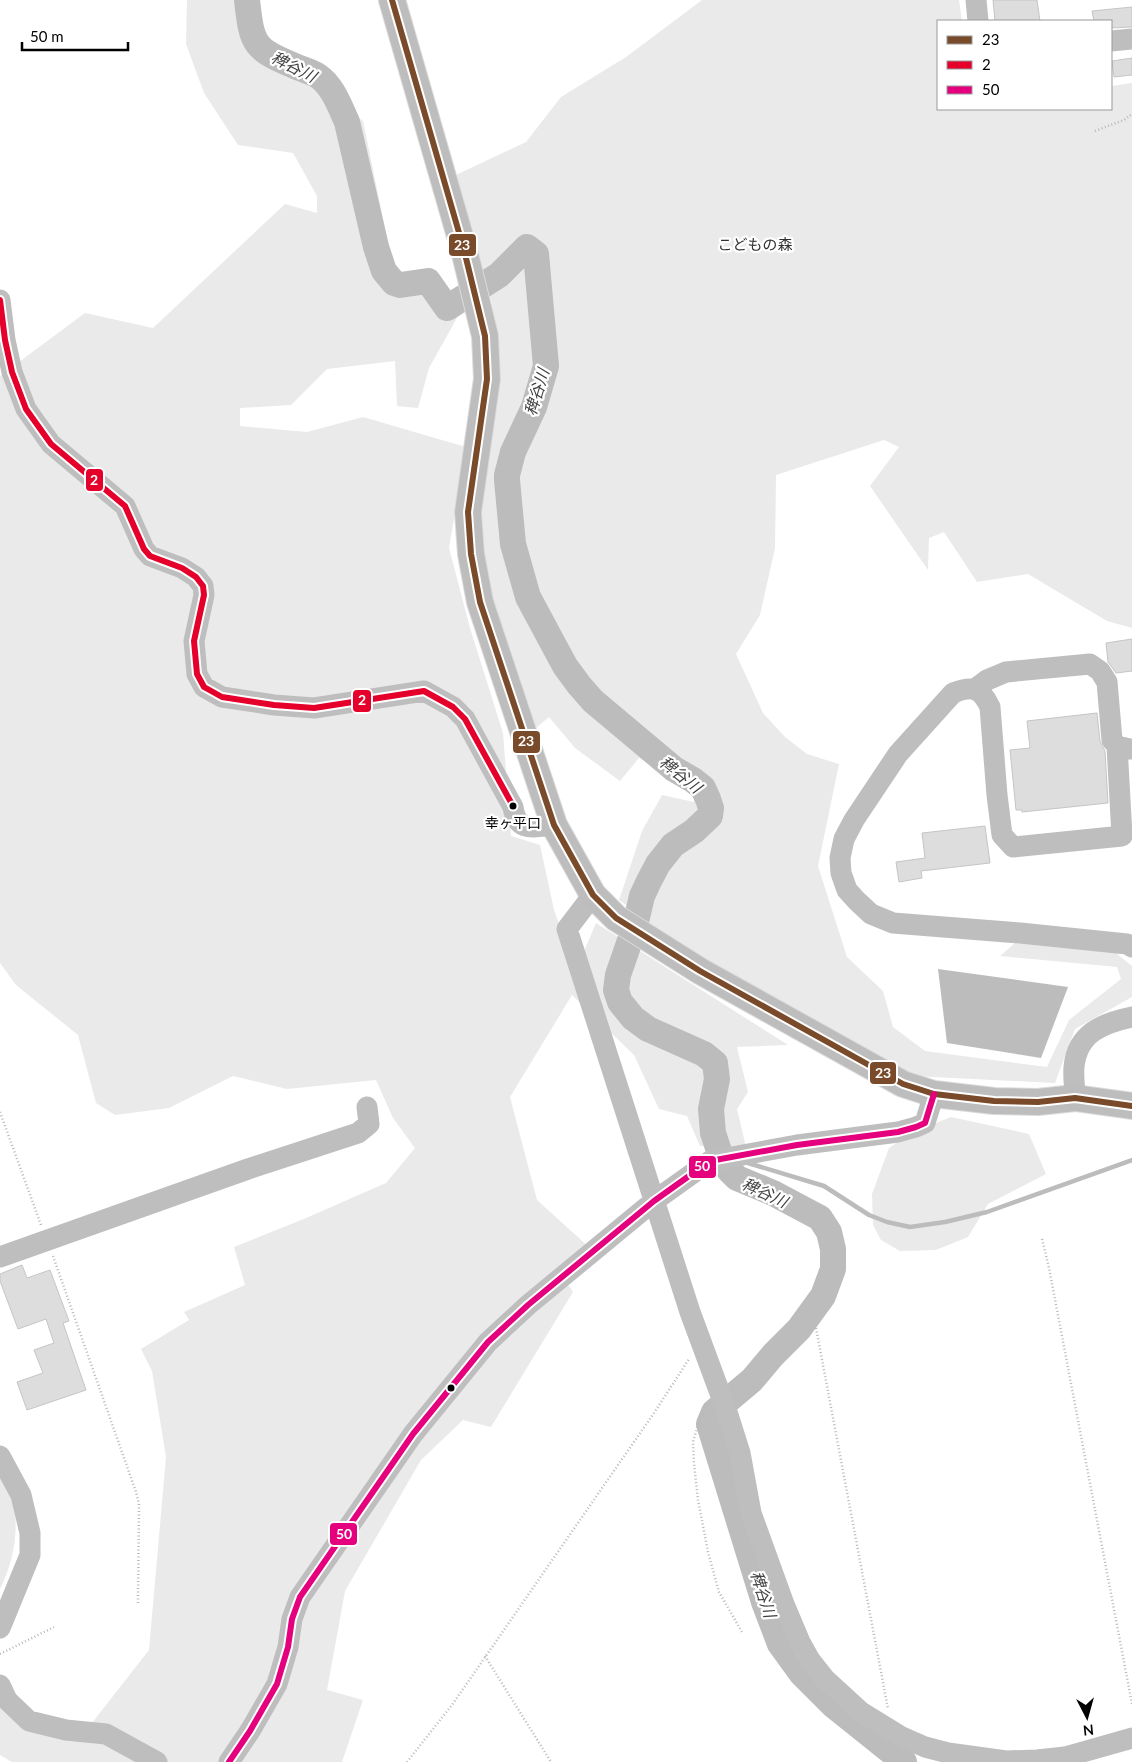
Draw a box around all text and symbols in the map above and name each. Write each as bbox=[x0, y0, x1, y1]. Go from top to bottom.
scale bar bbox=[22, 20, 129, 52]
legend bbox=[937, 20, 1112, 110]
text: 50 m bbox=[30, 27, 64, 45]
text: 23 bbox=[982, 30, 999, 48]
water label: 稗谷川 bbox=[268, 47, 321, 86]
text: 2 bbox=[982, 55, 991, 73]
text: 50 bbox=[982, 80, 1000, 98]
line badge: 23 bbox=[448, 233, 477, 257]
park label: こどもの森 bbox=[717, 235, 793, 253]
text: 23 bbox=[454, 236, 470, 253]
water label: 稗谷川 bbox=[520, 364, 553, 418]
line badge: 2 bbox=[85, 468, 104, 492]
text: 2 bbox=[90, 471, 98, 488]
line badge: 2 bbox=[352, 689, 372, 713]
text: 2 bbox=[358, 691, 366, 708]
line badge: 23 bbox=[512, 730, 541, 754]
text: 23 bbox=[518, 732, 534, 749]
water label: 稗谷川 bbox=[656, 752, 707, 798]
marker: 幸ヶ平口 bbox=[508, 801, 518, 811]
place label: 幸ヶ平口 bbox=[485, 814, 541, 831]
line badge: 23 bbox=[869, 1061, 897, 1085]
text: 23 bbox=[875, 1064, 891, 1081]
line badge: 50 bbox=[688, 1155, 717, 1179]
text: 50 bbox=[694, 1157, 710, 1174]
water label: 稗谷川 bbox=[739, 1173, 793, 1212]
unlabelled marker bbox=[446, 1383, 456, 1393]
line badge: 50 bbox=[329, 1522, 358, 1546]
text: 50 bbox=[336, 1525, 352, 1542]
water label: 稗谷川 bbox=[748, 1568, 781, 1622]
north arrow bbox=[1062, 1692, 1112, 1742]
text: N bbox=[1082, 1721, 1095, 1739]

